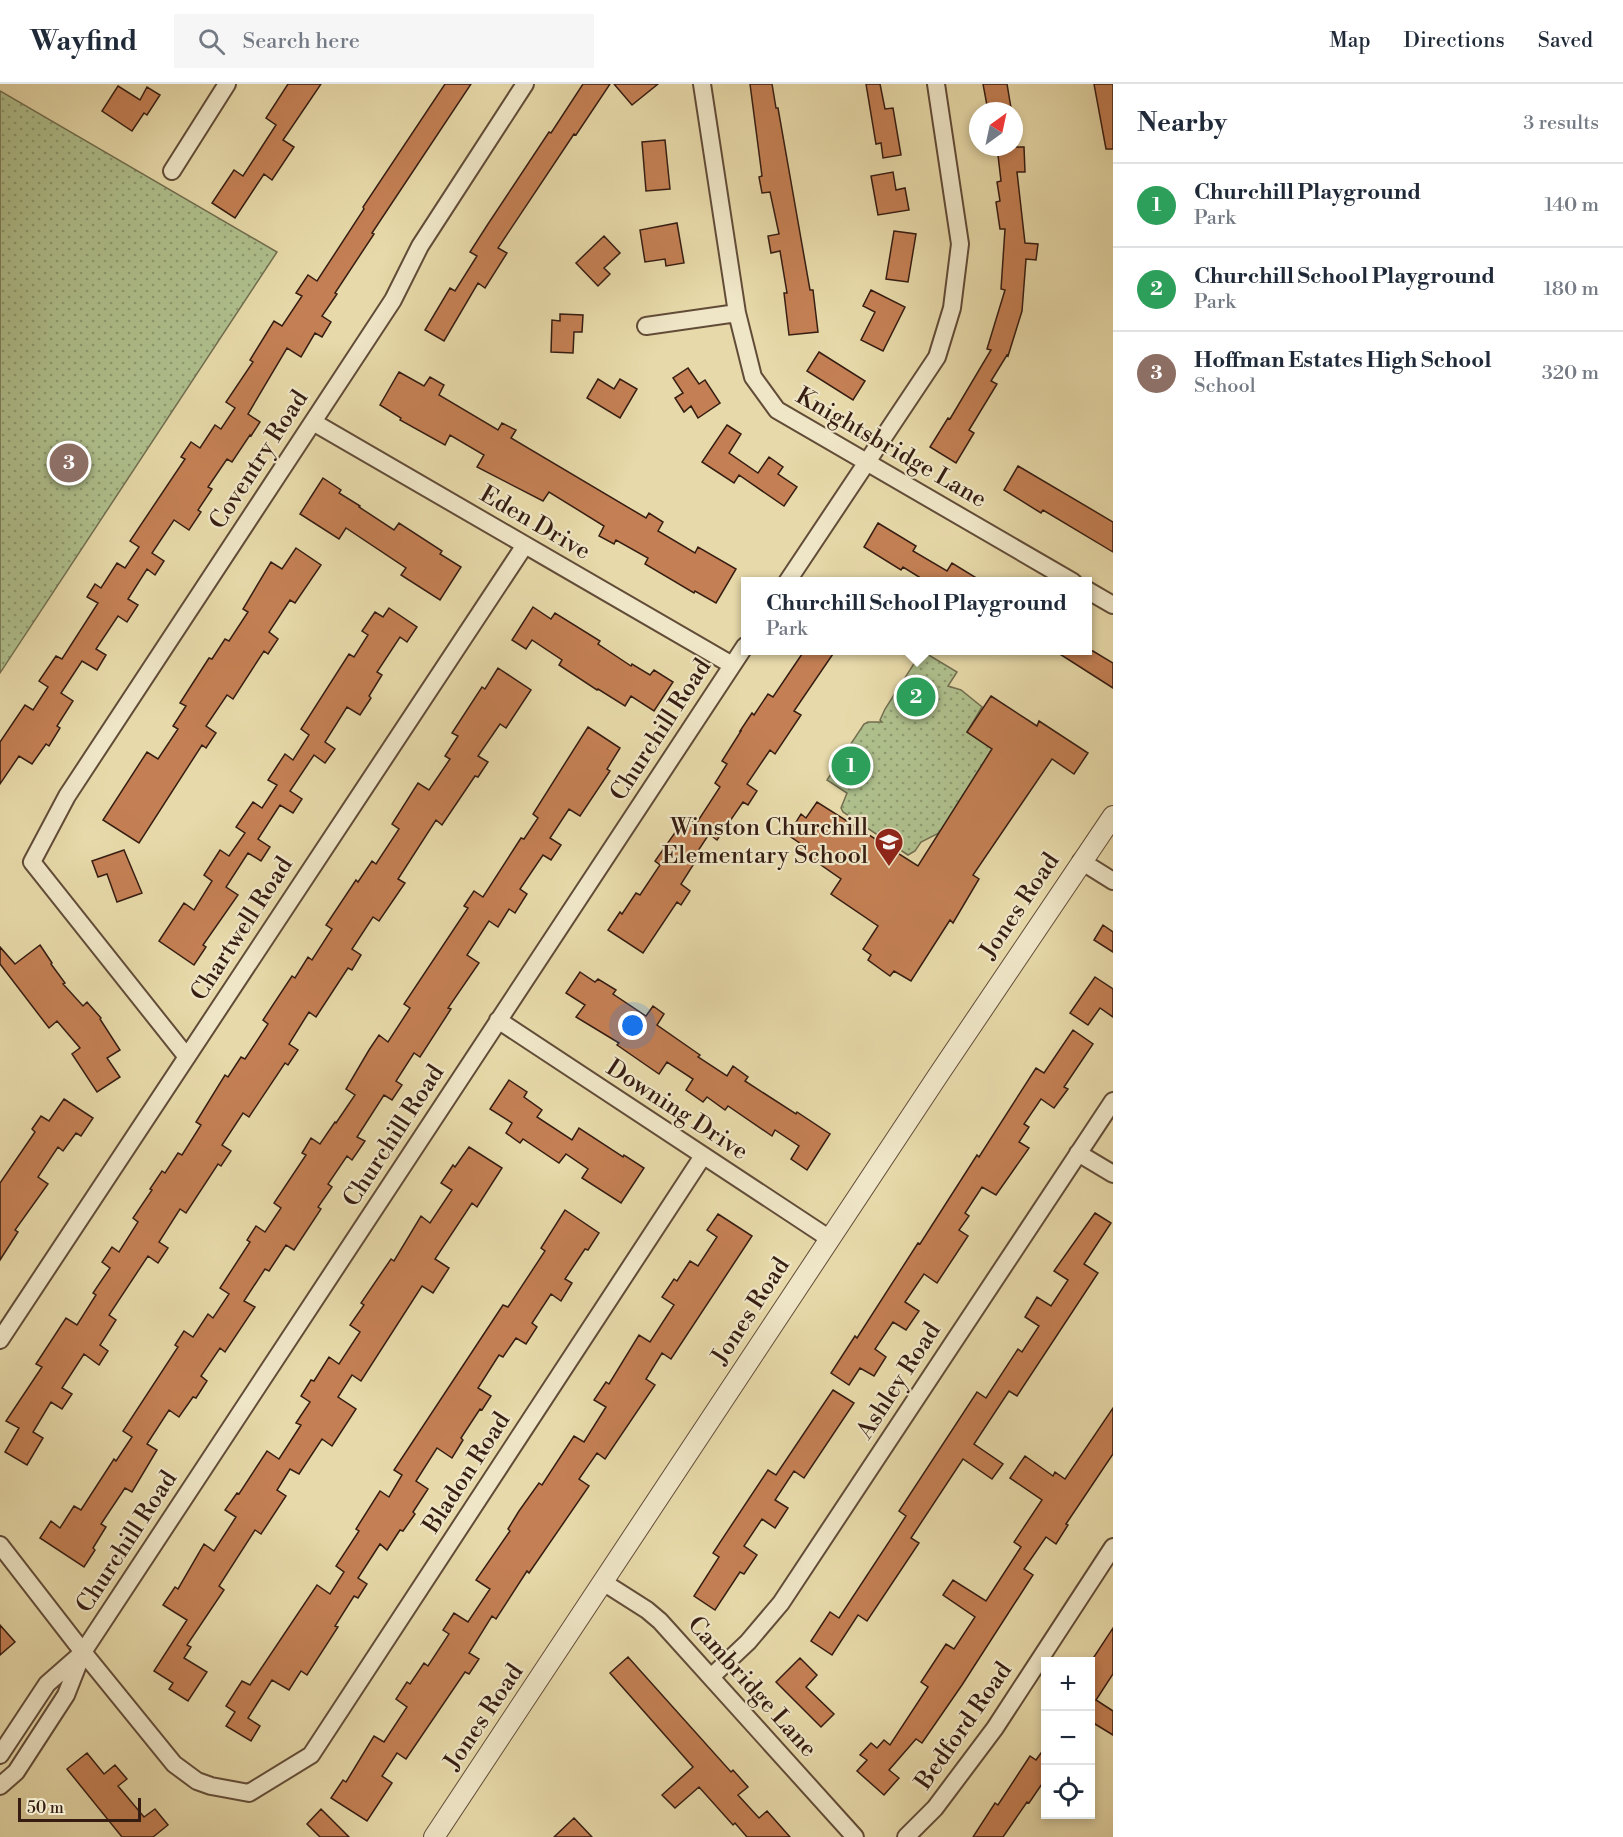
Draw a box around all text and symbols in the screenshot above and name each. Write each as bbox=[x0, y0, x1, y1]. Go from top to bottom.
search box bbox=[174, 14, 594, 68]
text: Wayfind bbox=[30, 24, 138, 59]
icon: search bbox=[195, 25, 228, 58]
text: Search here bbox=[243, 28, 360, 55]
text: Map bbox=[1329, 28, 1371, 54]
text: Directions bbox=[1404, 28, 1505, 54]
text: Saved bbox=[1538, 28, 1593, 54]
north arrow bbox=[969, 102, 1023, 156]
text: Nearby bbox=[1137, 107, 1227, 139]
text: 3 results bbox=[1523, 111, 1599, 136]
text: Churchill Playground bbox=[1194, 179, 1421, 206]
text: 1 bbox=[1152, 193, 1161, 218]
text: 140 m bbox=[1544, 193, 1599, 218]
text: Park bbox=[1194, 206, 1236, 231]
text: Churchill School Playground bbox=[1194, 263, 1495, 290]
text: 2 bbox=[1150, 277, 1163, 302]
text: 180 m bbox=[1544, 277, 1599, 302]
text: Park bbox=[1194, 290, 1236, 315]
text: Hoffman Estates High School bbox=[1194, 347, 1492, 374]
text: 3 bbox=[1150, 361, 1163, 386]
text: 320 m bbox=[1542, 361, 1599, 386]
text: School bbox=[1194, 374, 1256, 399]
street label: Knightsbridge Lane bbox=[790, 381, 992, 515]
street label: Coventry Road bbox=[203, 385, 315, 535]
pin: 3 bbox=[50, 440, 88, 485]
street label: Eden Drive bbox=[474, 479, 596, 567]
popup bbox=[741, 577, 1092, 655]
text: Churchill School Playground bbox=[766, 590, 1067, 617]
text: Park bbox=[766, 617, 808, 642]
street label: Churchill Road bbox=[604, 653, 718, 807]
pin: 2 bbox=[896, 674, 936, 720]
pin: 1 bbox=[832, 744, 870, 788]
place label: Winston Churchill Elementary School bbox=[662, 813, 868, 871]
school or university icon: Winston Churchill Elementary School bbox=[873, 826, 905, 868]
street label: Jones Road bbox=[973, 847, 1067, 965]
street label: Chartwell Road bbox=[184, 851, 300, 1007]
your location bbox=[618, 1011, 647, 1040]
street label: Downing Drive bbox=[600, 1053, 754, 1167]
street label: Churchill Road bbox=[337, 1059, 451, 1213]
street label: Jones Road bbox=[705, 1252, 797, 1371]
street label: Ashley Road bbox=[850, 1317, 948, 1446]
street label: Bladon Road bbox=[416, 1407, 517, 1540]
street label: Churchill Road bbox=[70, 1465, 184, 1619]
street label: Cambridge Lane bbox=[681, 1610, 823, 1764]
street label: Bedford Road bbox=[908, 1656, 1019, 1796]
map controls bbox=[1041, 1657, 1095, 1819]
button: + bbox=[1041, 1657, 1095, 1711]
street label: Jones Road bbox=[437, 1658, 531, 1776]
button: − bbox=[1041, 1711, 1095, 1765]
button: locate bbox=[1041, 1765, 1095, 1819]
scale bar bbox=[18, 1795, 141, 1822]
text: 50 m bbox=[27, 1798, 64, 1818]

